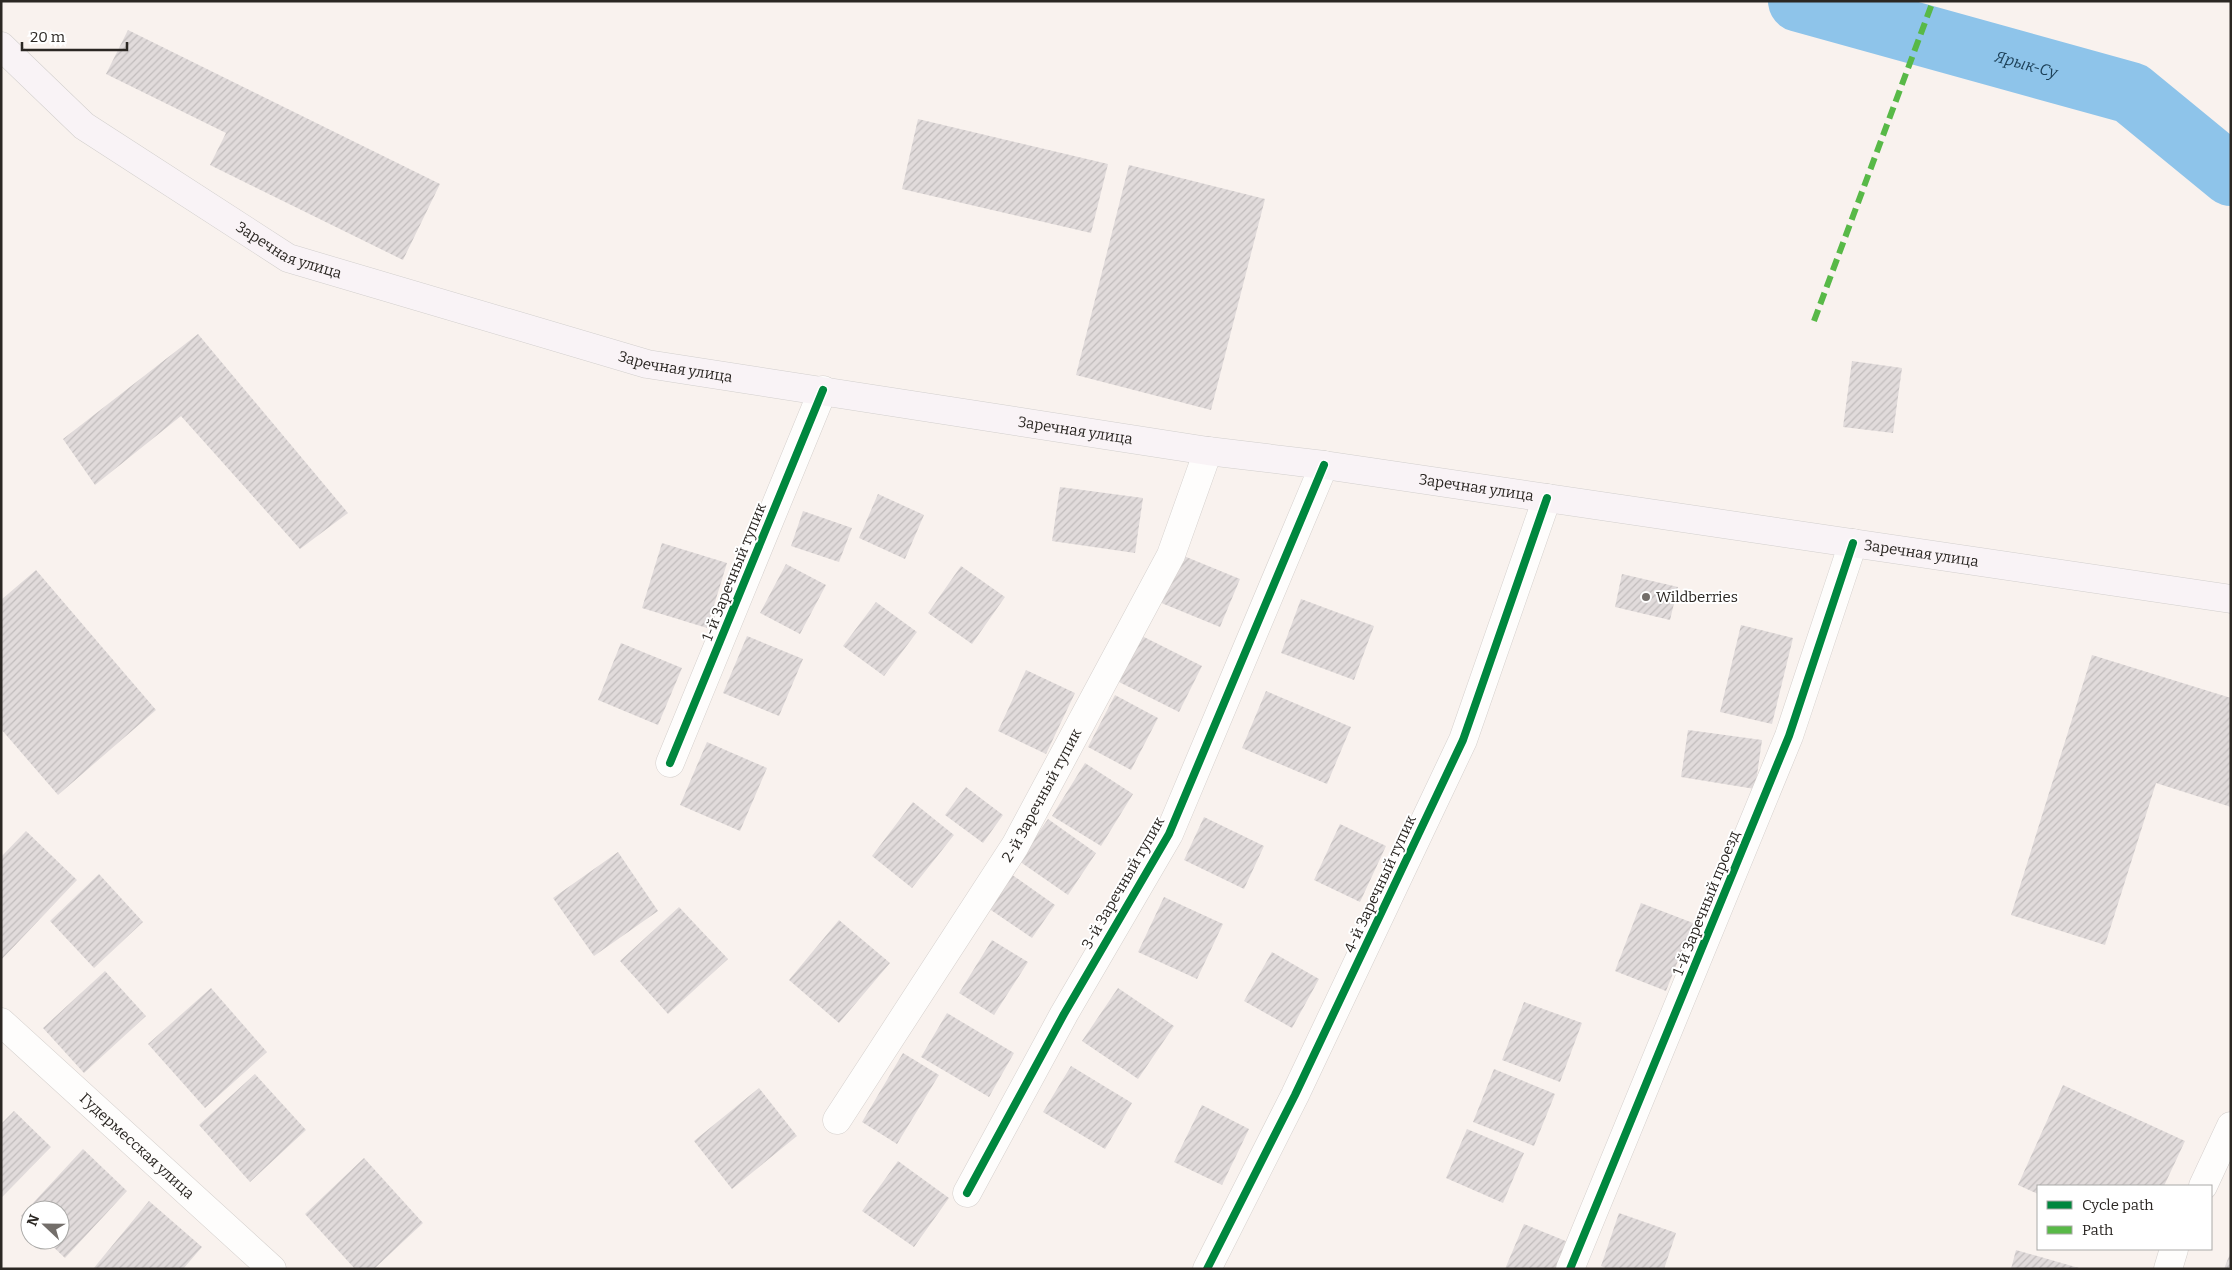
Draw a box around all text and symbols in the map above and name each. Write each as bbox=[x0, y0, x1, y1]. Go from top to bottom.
scale bar bbox=[22, 20, 128, 52]
text: 20 m bbox=[30, 28, 66, 46]
water label: Ярык-Су bbox=[1992, 47, 2060, 82]
street label: Заречная улица bbox=[233, 218, 344, 282]
street label: Заречная улица bbox=[616, 347, 734, 386]
street label: Заречная улица bbox=[1017, 413, 1134, 448]
street label: Заречная улица bbox=[1418, 470, 1535, 505]
street label: 1-й Заречный тупик bbox=[698, 500, 770, 644]
street label: Заречная улица bbox=[1863, 536, 1980, 571]
place label: Wildberries bbox=[1656, 588, 1738, 606]
marker: Wildberries bbox=[1640, 591, 1652, 603]
street label: 2-й Заречный тупик bbox=[998, 725, 1085, 866]
street label: 4-й Заречный тупик bbox=[1340, 812, 1420, 956]
street label: 3-й Заречный тупик bbox=[1078, 814, 1168, 952]
street label: 1-й Заречный проезд bbox=[1669, 828, 1743, 978]
street label: Гудермесская улица bbox=[76, 1089, 198, 1203]
legend bbox=[2037, 1185, 2212, 1250]
text: Cycle path bbox=[2082, 1196, 2154, 1214]
north arrow bbox=[20, 1200, 70, 1250]
text: N bbox=[24, 1212, 43, 1229]
text: Path bbox=[2082, 1221, 2114, 1239]

